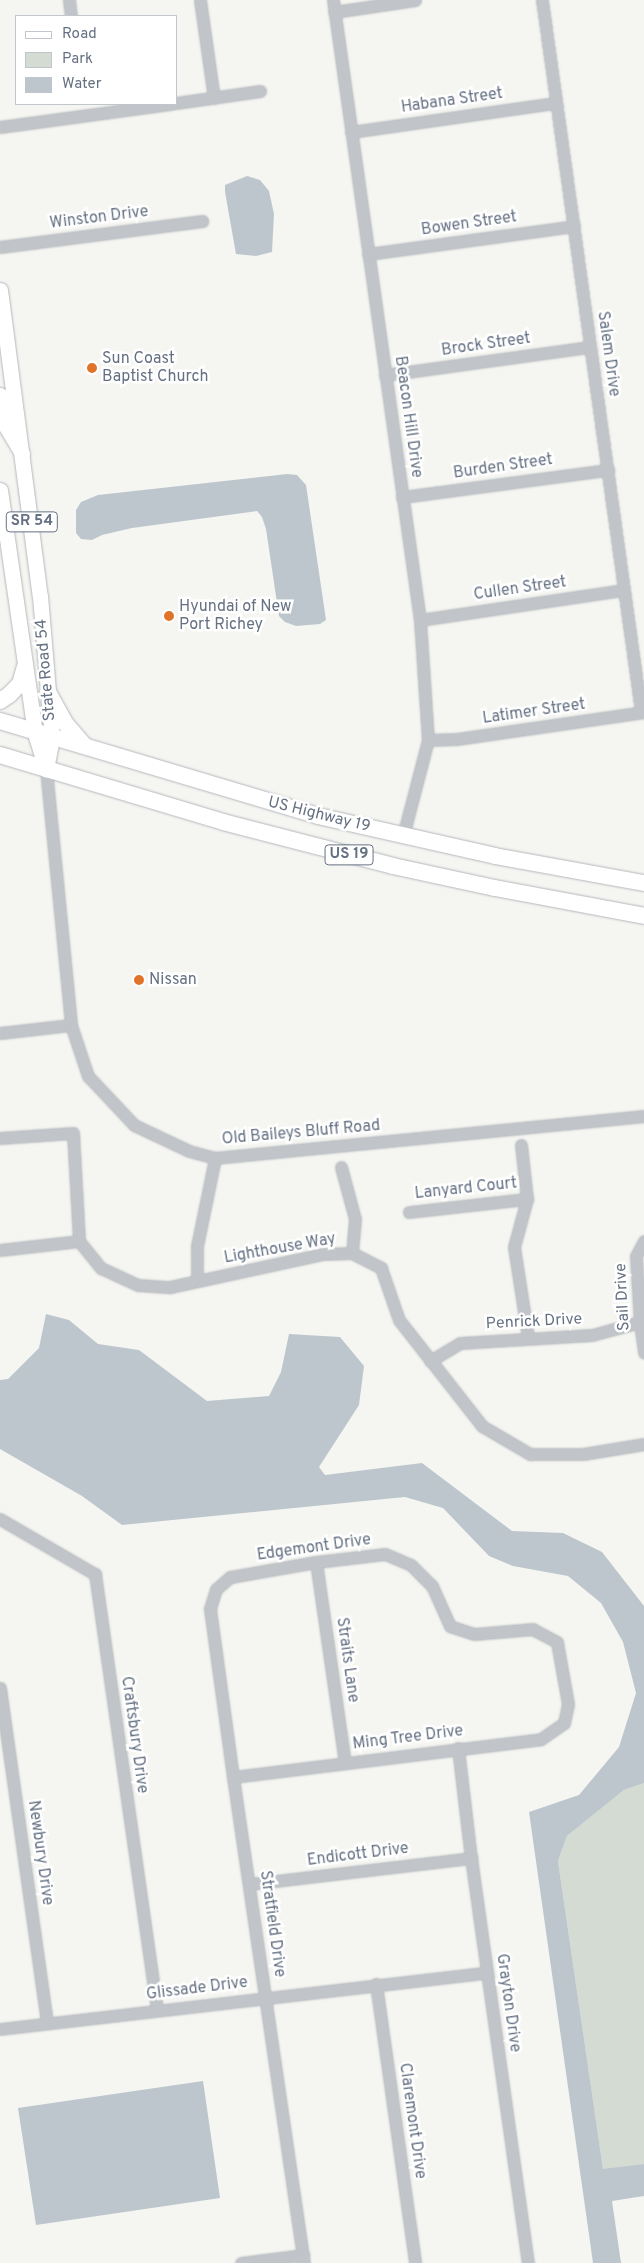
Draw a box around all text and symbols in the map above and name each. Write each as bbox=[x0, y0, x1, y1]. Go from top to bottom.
legend bbox=[15, 15, 178, 105]
text: Road bbox=[62, 25, 97, 44]
text: Park bbox=[62, 50, 93, 69]
text: Water bbox=[62, 75, 101, 94]
street label: Habana Street bbox=[400, 84, 504, 118]
street label: Winston Drive bbox=[49, 202, 149, 234]
street label: Bowen Street bbox=[420, 208, 518, 240]
street label: Salem Drive bbox=[592, 310, 624, 398]
street label: Brock Street bbox=[440, 329, 532, 361]
place label: Sun Coast Baptist Church bbox=[102, 349, 208, 387]
street label: Beacon Hill Drive bbox=[390, 355, 426, 479]
marker: Sun Coast Baptist Church bbox=[86, 362, 98, 374]
street label: Burden Street bbox=[452, 451, 554, 483]
road number: SR 54 bbox=[6, 510, 58, 534]
street label: Cullen Street bbox=[472, 573, 568, 605]
place label: Hyundai of New Port Richey bbox=[179, 597, 291, 635]
marker: Hyundai of New Port Richey bbox=[163, 610, 175, 622]
street label: State Road 54 bbox=[32, 618, 60, 722]
street label: Latimer Street bbox=[481, 695, 587, 729]
street label: US Highway 19 bbox=[266, 793, 372, 837]
road number: US 19 bbox=[324, 842, 374, 868]
place label: Nissan bbox=[149, 970, 197, 990]
marker: Nissan bbox=[133, 974, 145, 986]
street label: Old Baileys Bluff Road bbox=[221, 1117, 381, 1149]
street label: Lanyard Court bbox=[414, 1174, 518, 1204]
street label: Lighthouse Way bbox=[223, 1230, 337, 1268]
street label: Sail Drive bbox=[612, 1263, 634, 1331]
street label: Penrick Drive bbox=[485, 1310, 583, 1334]
street label: Edgemont Drive bbox=[256, 1531, 372, 1565]
street label: Straits Lane bbox=[332, 1616, 362, 1704]
street label: Craftsbury Drive bbox=[116, 1675, 152, 1795]
street label: Ming Tree Drive bbox=[351, 1722, 465, 1754]
street label: Newbury Drive bbox=[23, 1799, 57, 1907]
street label: Endicott Drive bbox=[306, 1839, 410, 1871]
street label: Stratfield Drive bbox=[255, 1869, 289, 1979]
street label: Grayton Drive bbox=[492, 1952, 524, 2054]
street label: Glissade Drive bbox=[145, 1973, 249, 2005]
street label: Claremont Drive bbox=[394, 2062, 430, 2180]

